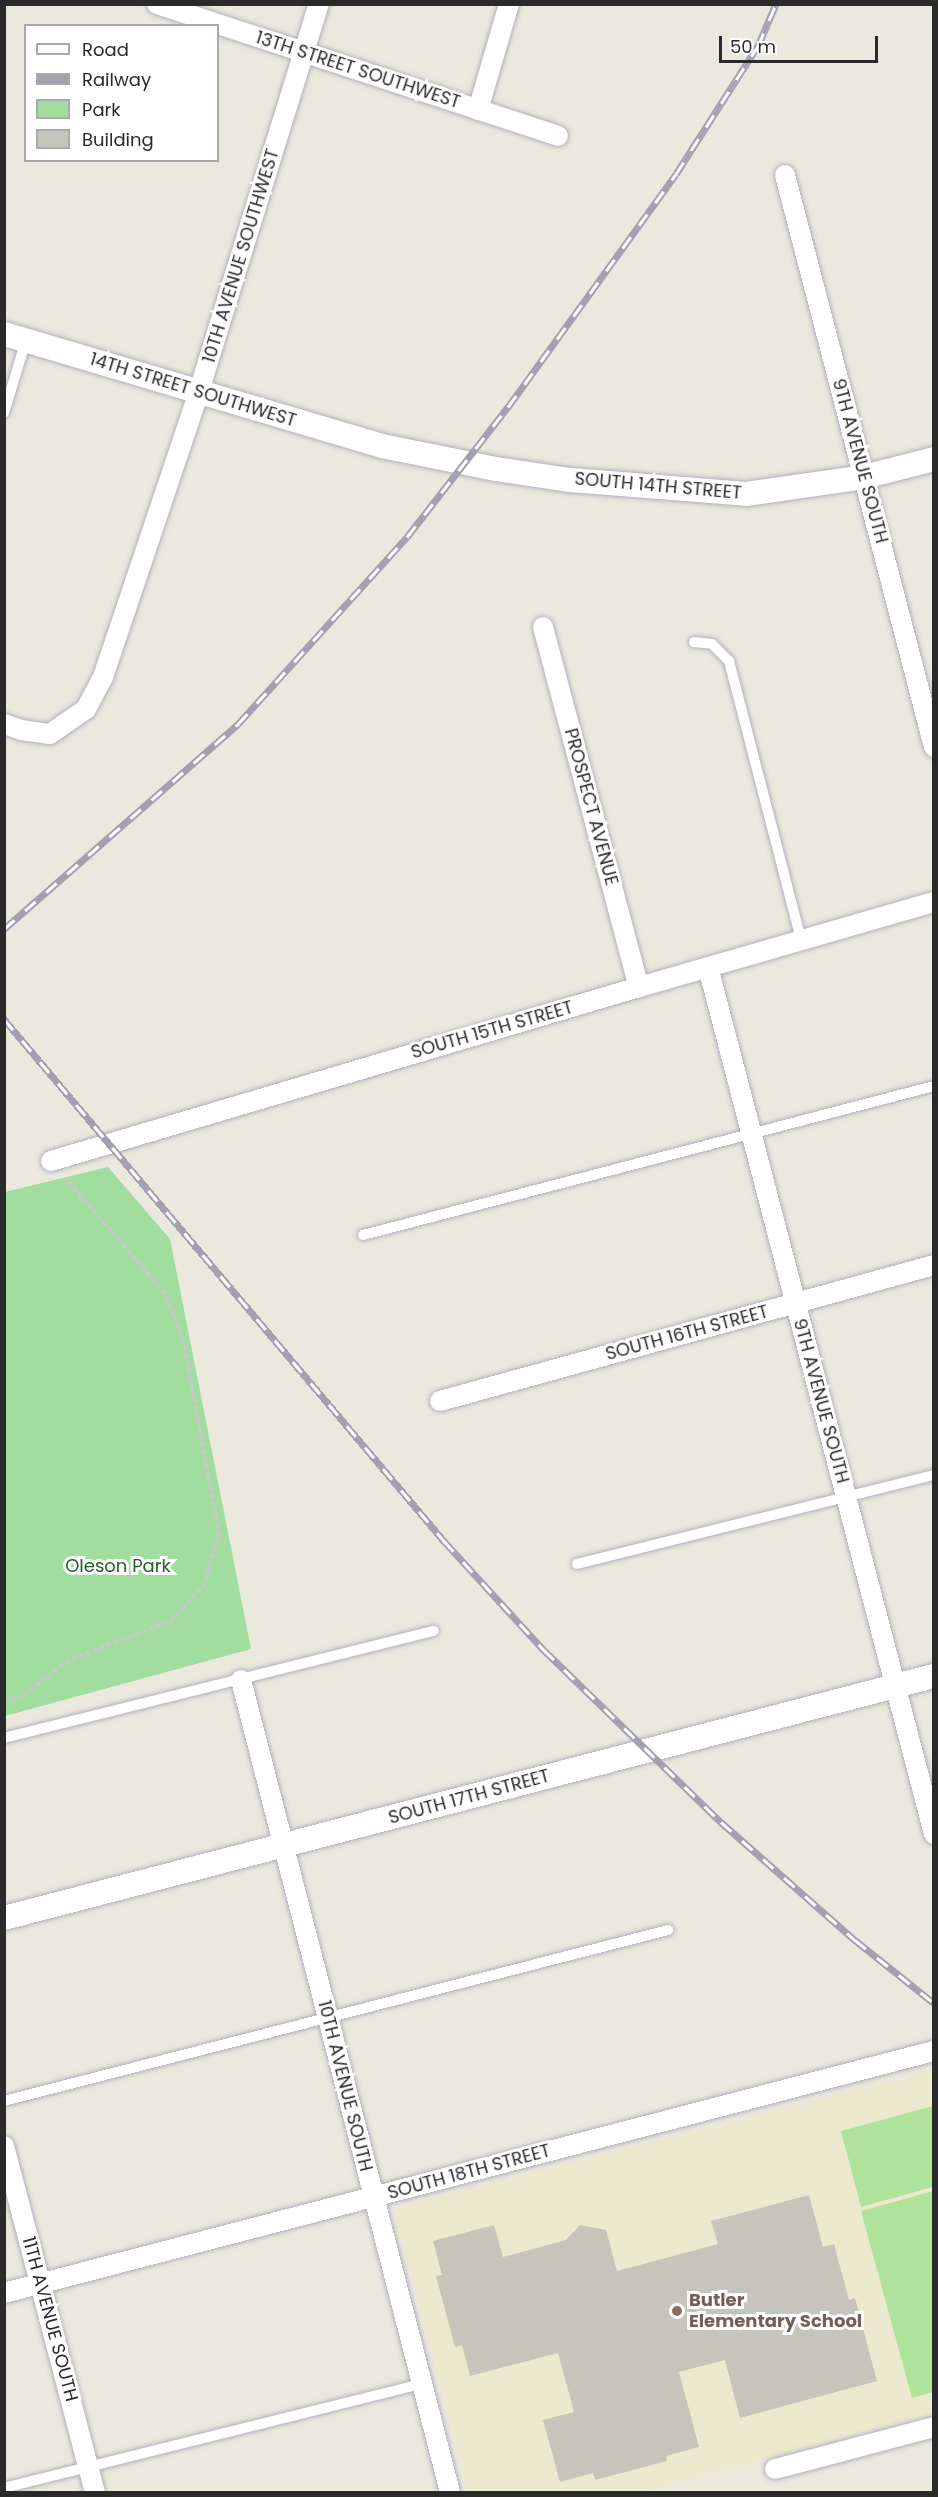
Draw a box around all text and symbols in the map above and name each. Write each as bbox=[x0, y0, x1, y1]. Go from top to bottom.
legend bbox=[24, 24, 219, 162]
scale bar bbox=[722, 24, 881, 62]
street label: 13TH STREET SOUTHWEST bbox=[253, 27, 463, 113]
text: 50 m bbox=[730, 34, 776, 59]
text: Road bbox=[82, 37, 129, 62]
text: Railway bbox=[82, 67, 151, 92]
text: Park bbox=[82, 97, 121, 122]
text: Building bbox=[82, 127, 154, 152]
street label: 10TH AVENUE SOUTHWEST bbox=[198, 146, 284, 366]
street label: 14TH STREET SOUTHWEST bbox=[87, 348, 299, 432]
street label: 9TH AVENUE SOUTH bbox=[828, 376, 892, 546]
street label: SOUTH 14TH STREET bbox=[574, 468, 742, 504]
street label: PROSPECT AVENUE bbox=[560, 726, 622, 888]
street label: SOUTH 15TH STREET bbox=[409, 997, 575, 1063]
street label: SOUTH 16TH STREET bbox=[603, 1301, 771, 1365]
street label: 9TH AVENUE SOUTH bbox=[789, 1316, 853, 1486]
park label: Oleson Park bbox=[65, 1555, 171, 1577]
street label: SOUTH 17TH STREET bbox=[386, 1765, 552, 1829]
street label: 10TH AVENUE SOUTH bbox=[313, 1998, 377, 2174]
street label: SOUTH 18TH STREET bbox=[385, 2140, 553, 2204]
street label: 11TH AVENUE SOUTH bbox=[18, 2234, 82, 2404]
place label: Butler Elementary School bbox=[689, 2290, 862, 2332]
marker: Butler Elementary School bbox=[670, 2304, 684, 2318]

